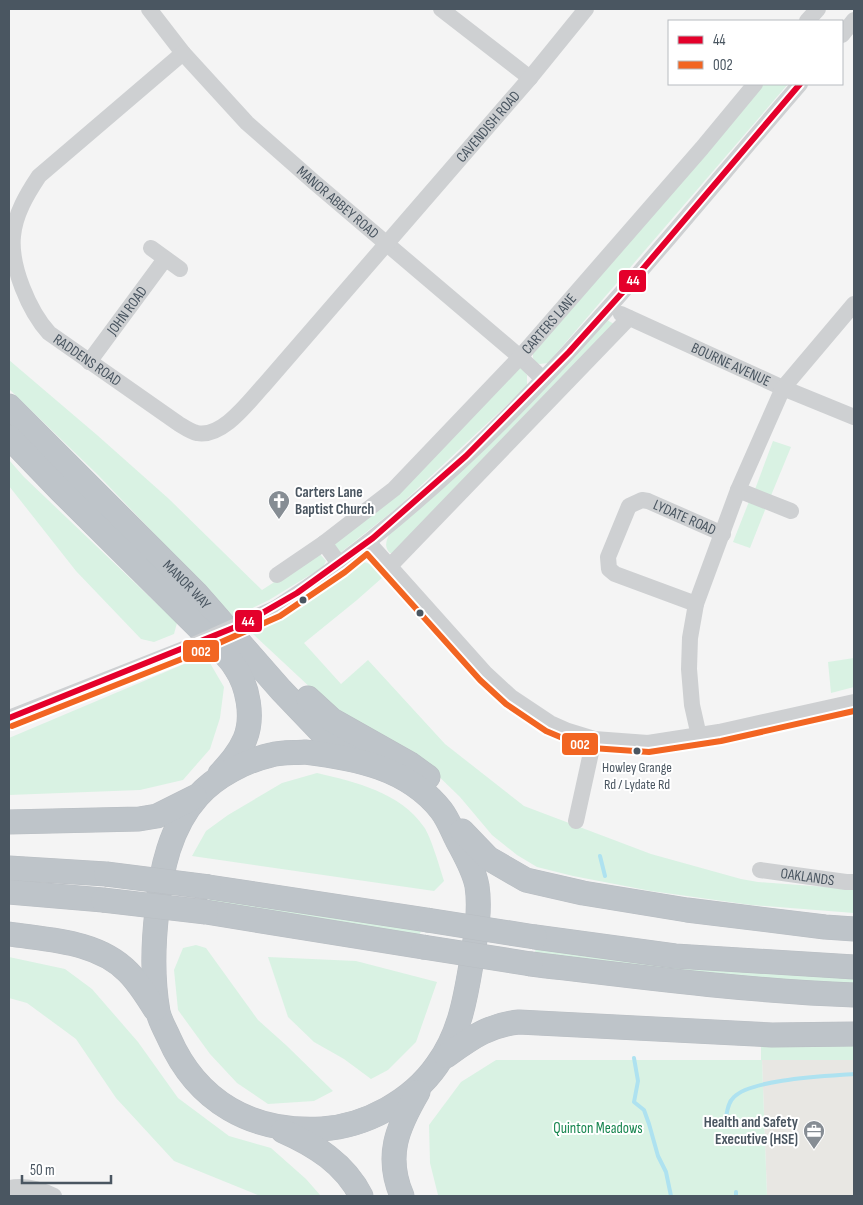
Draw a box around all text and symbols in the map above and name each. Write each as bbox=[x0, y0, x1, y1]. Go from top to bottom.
legend bbox=[668, 20, 843, 85]
text: 44 bbox=[713, 31, 726, 50]
text: 002 bbox=[713, 56, 733, 75]
street label: CAVENDISH ROAD bbox=[452, 87, 525, 166]
street label: MANOR ABBEY ROAD bbox=[292, 162, 383, 243]
line badge: 44 bbox=[618, 269, 647, 293]
text: 44 bbox=[626, 272, 640, 289]
street label: JOHN ROAD bbox=[103, 283, 152, 340]
street label: CARTERS LANE bbox=[518, 290, 581, 358]
street label: RADDENS ROAD bbox=[49, 330, 125, 391]
street label: BOURNE AVENUE bbox=[688, 338, 773, 391]
place label: Carters Lane Baptist Church bbox=[295, 483, 374, 519]
church icon: Carters Lane Baptist Church bbox=[267, 489, 291, 520]
street label: LYDATE ROAD bbox=[650, 496, 719, 540]
street label: MANOR WAY bbox=[158, 556, 215, 614]
unlabelled marker bbox=[298, 595, 308, 605]
unlabelled marker bbox=[415, 608, 425, 618]
line badge: 44 bbox=[234, 609, 263, 633]
text: 44 bbox=[241, 613, 255, 630]
line badge: 002 bbox=[182, 639, 220, 663]
text: 002 bbox=[191, 643, 211, 660]
line badge: 002 bbox=[561, 732, 599, 756]
text: 002 bbox=[570, 736, 590, 753]
marker: Howley Grange Rd / Lydate Rd bbox=[632, 746, 642, 756]
place label: Howley Grange Rd / Lydate Rd bbox=[602, 759, 672, 793]
street label: OAKLANDS bbox=[779, 864, 836, 890]
place label: Health and Safety Executive (HSE) bbox=[704, 1113, 799, 1149]
park label: Quinton Meadows bbox=[553, 1119, 643, 1138]
office icon: Health and Safety Executive (HSE) bbox=[802, 1119, 826, 1150]
scale bar bbox=[22, 1152, 111, 1184]
text: 50 m bbox=[30, 1161, 55, 1180]

